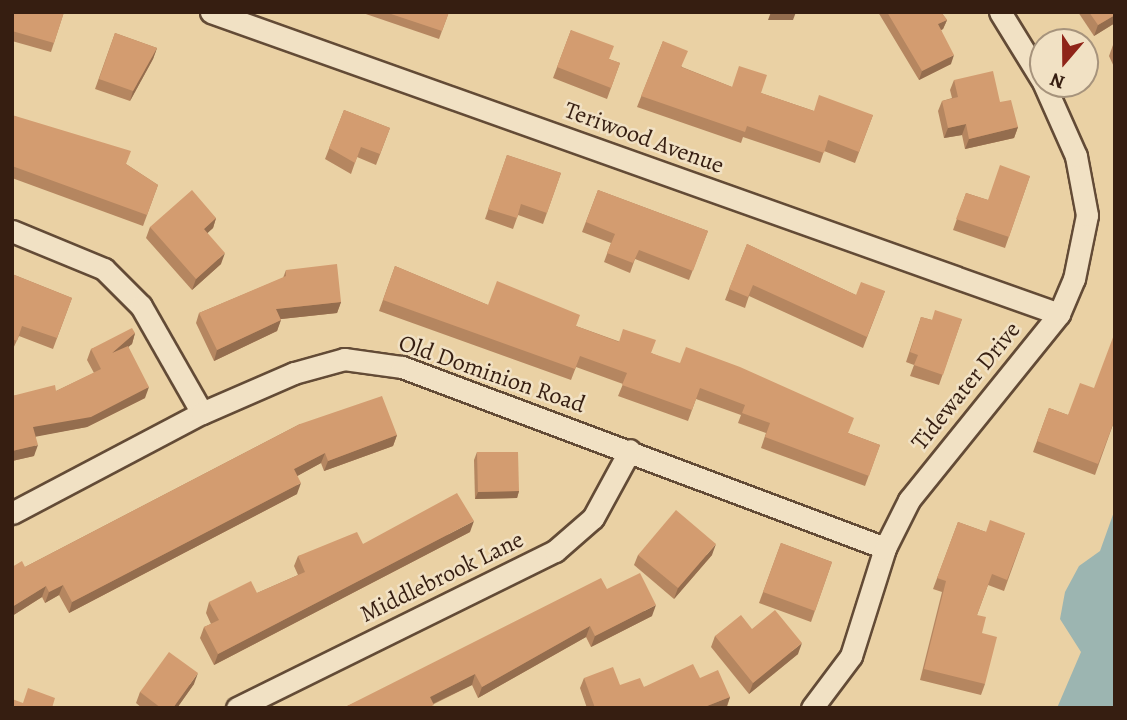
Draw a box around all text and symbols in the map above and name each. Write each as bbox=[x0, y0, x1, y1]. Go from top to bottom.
north arrow bbox=[1029, 28, 1099, 98]
text: N bbox=[1047, 66, 1068, 95]
street label: Teriwood Avenue bbox=[560, 96, 728, 180]
street label: Tidewater Drive bbox=[905, 316, 1027, 456]
street label: Old Dominion Road bbox=[395, 329, 589, 419]
street label: Middlebrook Lane bbox=[356, 525, 528, 629]

